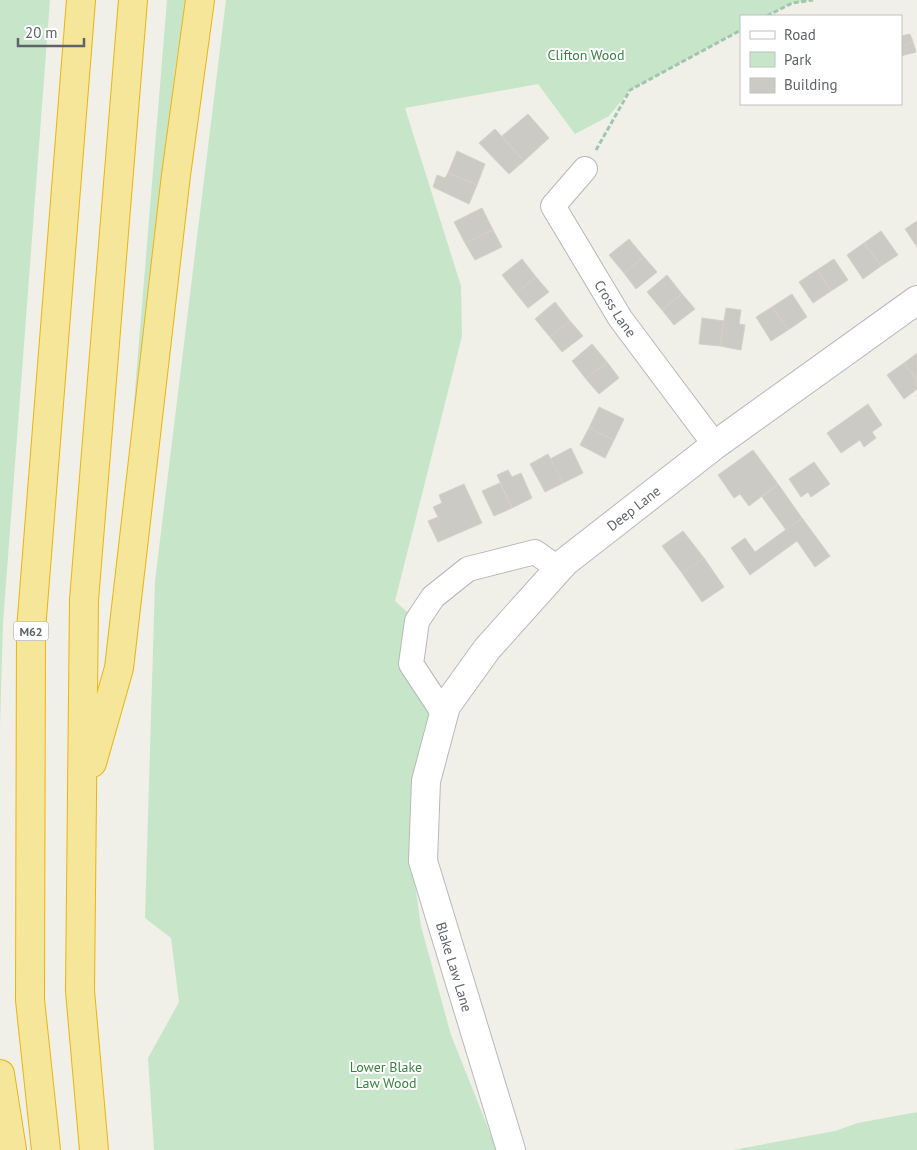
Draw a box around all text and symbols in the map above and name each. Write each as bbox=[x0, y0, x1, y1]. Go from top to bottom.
scale bar bbox=[18, 15, 84, 47]
legend bbox=[740, 15, 902, 105]
text: 20 m bbox=[25, 23, 58, 42]
text: Road bbox=[784, 25, 816, 44]
park label: Clifton Wood bbox=[548, 46, 624, 64]
text: Park bbox=[784, 50, 812, 69]
text: Building bbox=[784, 75, 838, 94]
street label: Cross Lane bbox=[590, 277, 640, 341]
street label: Deep Lane bbox=[603, 482, 664, 535]
road number: M62 bbox=[14, 622, 48, 640]
street label: Blake Law Lane bbox=[432, 920, 476, 1014]
park label: Lower Blake Law Wood bbox=[350, 1058, 422, 1092]

